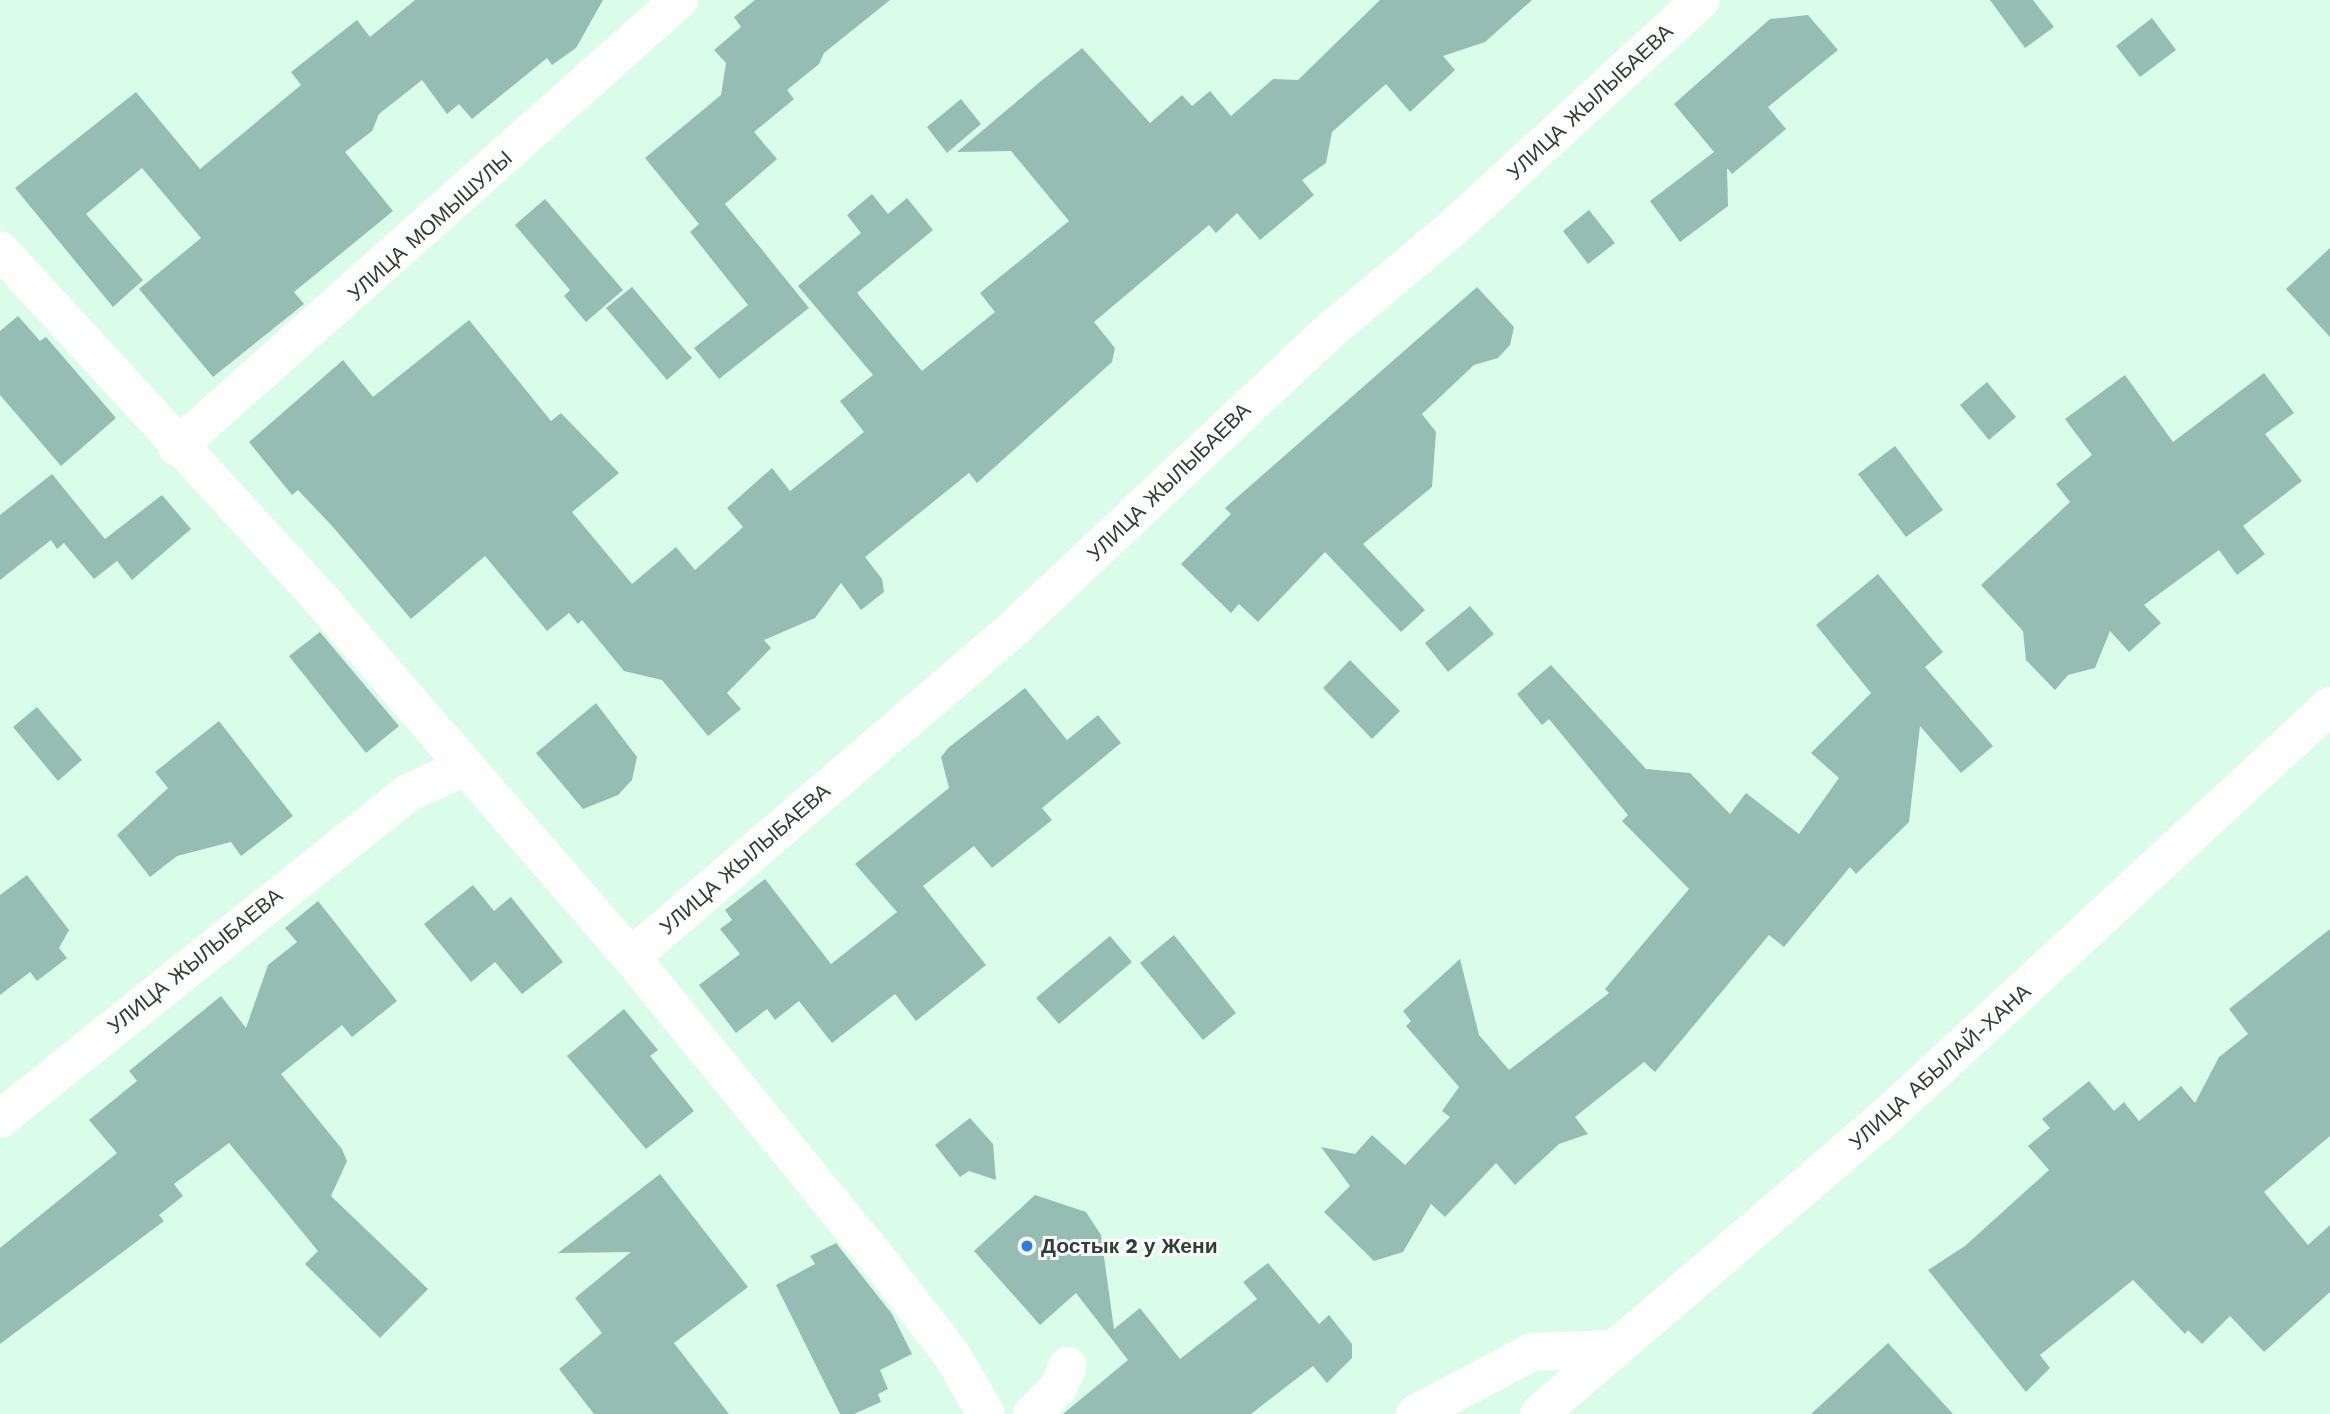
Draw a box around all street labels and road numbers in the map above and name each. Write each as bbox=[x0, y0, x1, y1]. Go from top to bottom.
street label: УЛИЦА ЖЫЛЫБАЕВА bbox=[1502, 19, 1678, 185]
street label: УЛИЦА МОМЫШУЛЫ bbox=[343, 146, 517, 306]
street label: УЛИЦА ЖЫЛЫБАЕВА bbox=[1082, 397, 1256, 567]
street label: УЛИЦА ЖЫЛЫБАЕВА bbox=[655, 778, 835, 940]
street label: УЛИЦА ЖЫЛЫБАЕВА bbox=[103, 883, 287, 1039]
street label: УЛИЦА АБЫЛАЙ-ХАНА bbox=[1844, 979, 2036, 1155]

